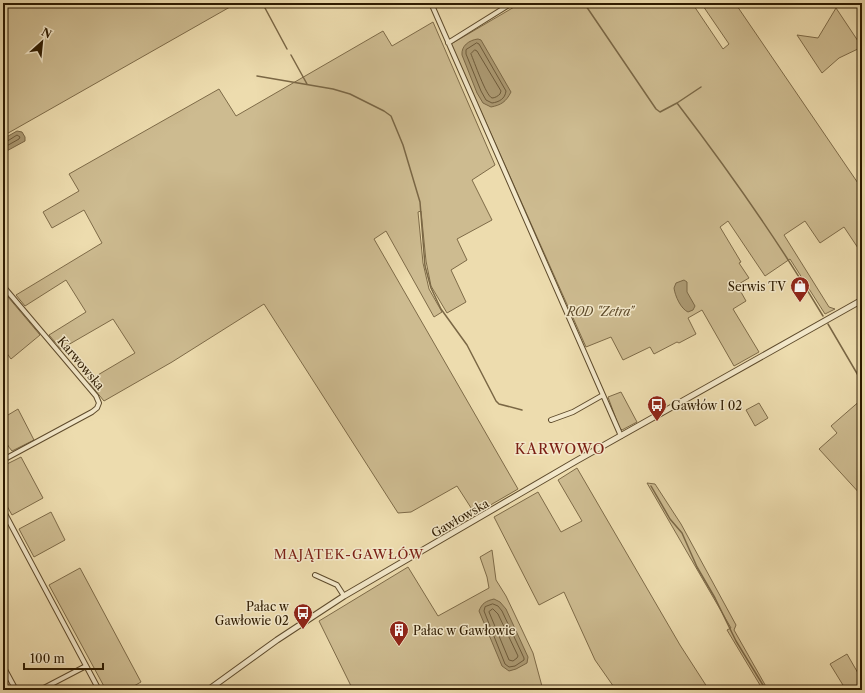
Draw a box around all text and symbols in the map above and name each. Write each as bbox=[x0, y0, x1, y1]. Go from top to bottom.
north arrow bbox=[22, 22, 62, 62]
text: N bbox=[39, 25, 54, 42]
shop icon: Serwis TV bbox=[789, 275, 811, 303]
place label: Serwis TV bbox=[728, 279, 786, 294]
park label: ROD "Zetra" bbox=[566, 304, 636, 319]
street label: Karwowska bbox=[54, 333, 108, 393]
bus stop icon: Gawłów I 02 bbox=[646, 394, 668, 422]
place label: Gawłów I 02 bbox=[671, 398, 742, 413]
district label: KARWOWO bbox=[515, 440, 605, 458]
street label: Gawłowska bbox=[428, 495, 492, 541]
district label: MAJĄTEK-GAWŁÓW bbox=[274, 546, 424, 562]
place label: Pałac w Gawłowie 02 bbox=[215, 599, 290, 628]
bus stop icon: Pałac w Gawłowie 02 bbox=[292, 602, 314, 630]
building icon: Pałac w Gawłowie bbox=[388, 619, 410, 647]
place label: Pałac w Gawłowie bbox=[413, 623, 516, 638]
scale bar bbox=[24, 645, 103, 671]
text: 100 m bbox=[30, 651, 65, 666]

